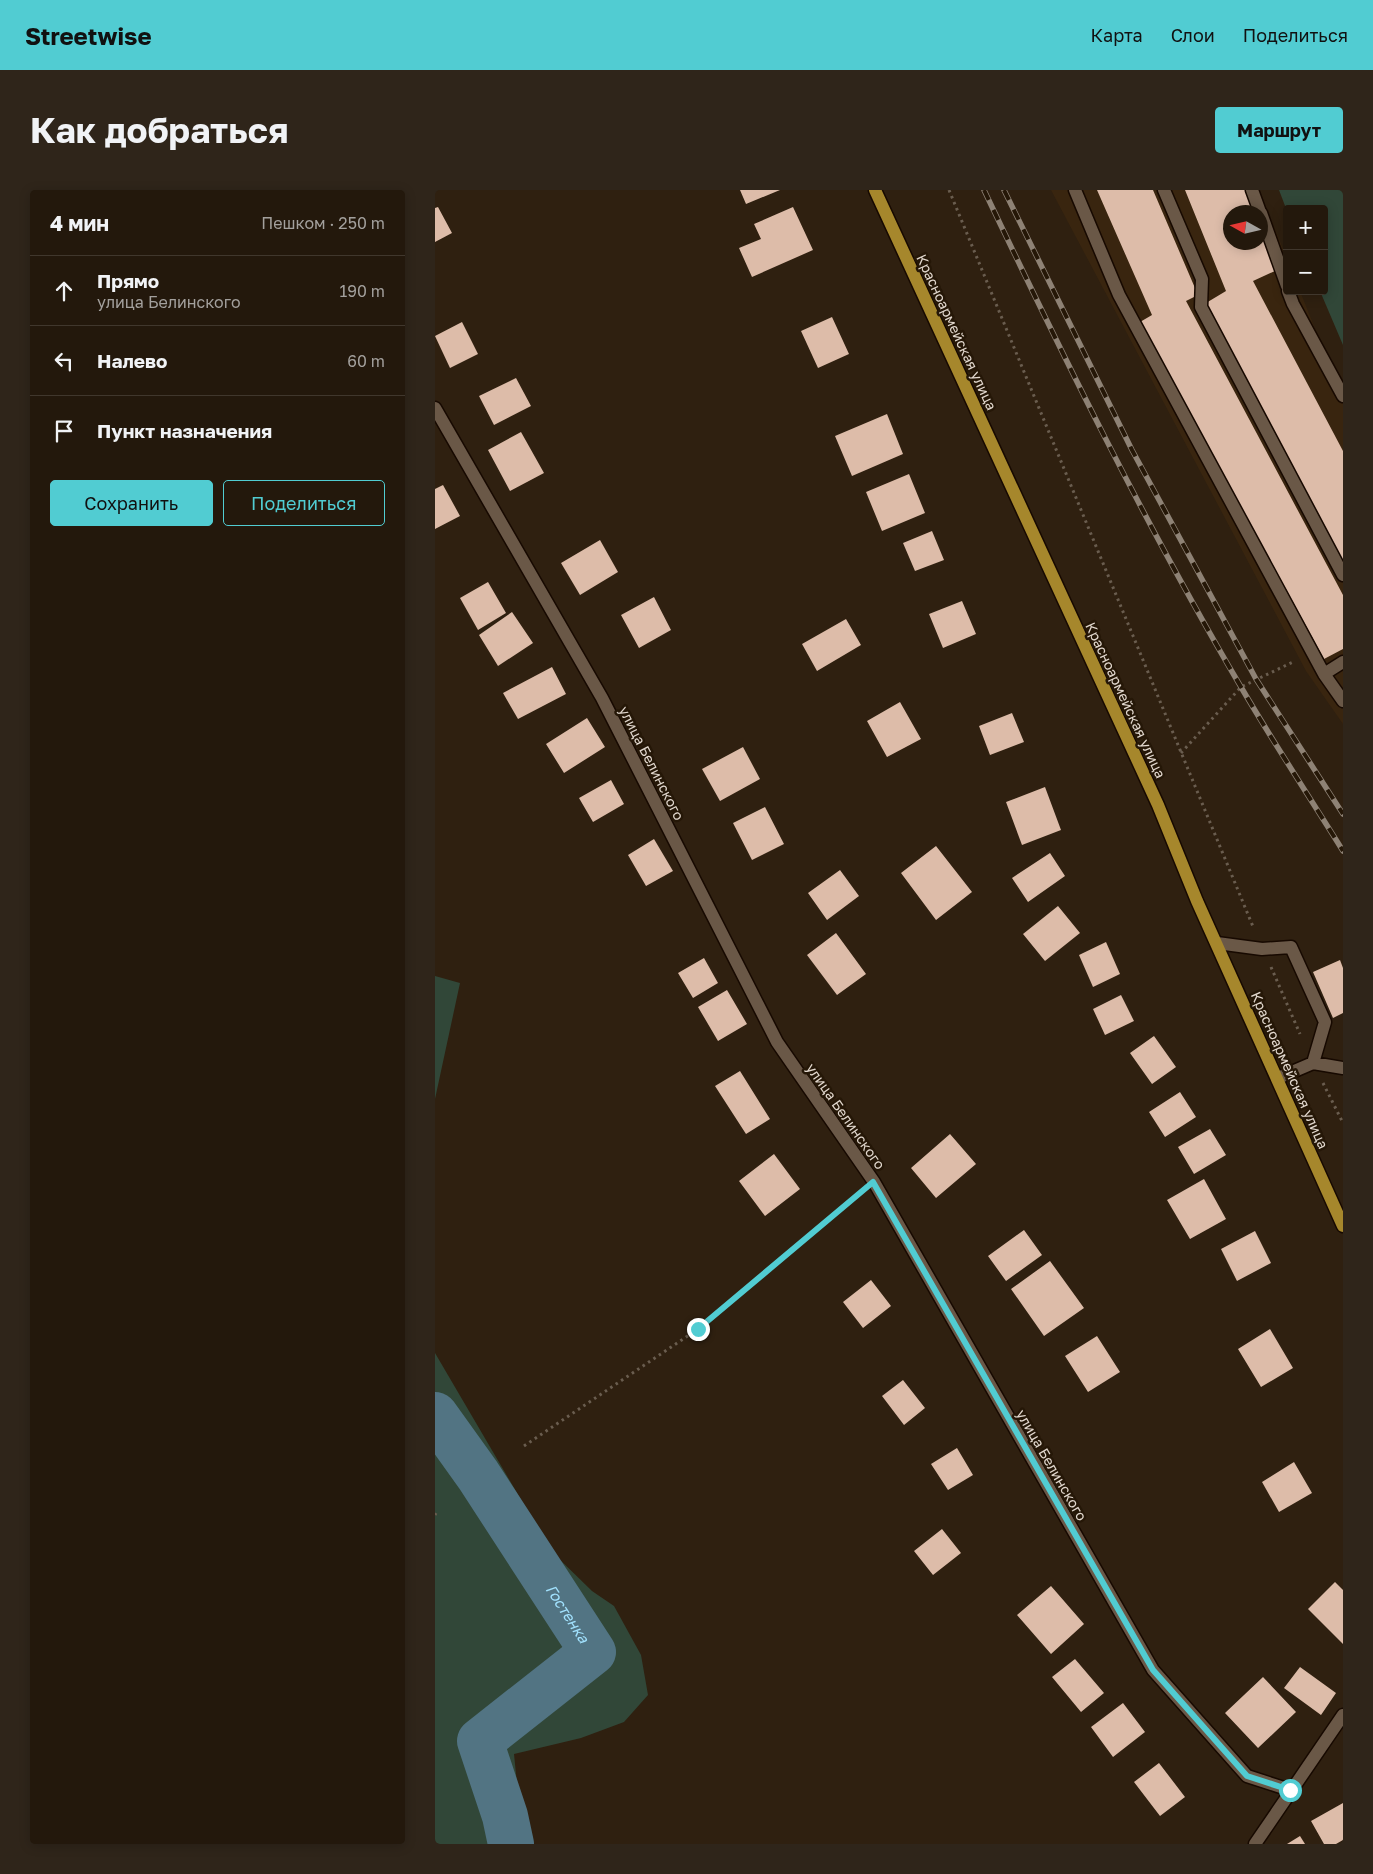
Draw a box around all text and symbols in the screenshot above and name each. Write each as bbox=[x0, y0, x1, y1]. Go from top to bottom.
text: Streetwise bbox=[25, 21, 152, 50]
text: Карта bbox=[1091, 24, 1143, 46]
text: Слои bbox=[1171, 24, 1215, 46]
text: Поделиться bbox=[1243, 24, 1348, 46]
button: Маршрут bbox=[1215, 107, 1343, 153]
text: Как добраться bbox=[30, 109, 288, 151]
north arrow bbox=[1223, 205, 1268, 250]
map controls bbox=[1283, 205, 1328, 295]
button: + bbox=[1283, 205, 1328, 250]
text: 4 мин bbox=[50, 210, 109, 236]
text: Пешком · 250 m bbox=[261, 213, 385, 233]
button: − bbox=[1283, 250, 1328, 295]
street label: Красноармейская улица bbox=[913, 251, 1001, 413]
text: Прямо bbox=[97, 269, 159, 292]
icon: ahead bbox=[50, 277, 78, 305]
text: 190 m bbox=[339, 281, 385, 301]
text: улица Белинского bbox=[97, 292, 241, 312]
icon: left bbox=[50, 347, 78, 375]
text: Налево bbox=[97, 349, 167, 372]
text: 60 m bbox=[347, 351, 385, 371]
icon: arrive bbox=[50, 417, 78, 445]
text: Пункт назначения bbox=[97, 419, 272, 442]
button: Сохранить bbox=[50, 480, 213, 526]
button: Поделиться bbox=[223, 480, 385, 526]
street label: Красноармейская улица bbox=[1082, 619, 1170, 781]
street label: улица Белинского bbox=[616, 703, 688, 823]
street label: Красноармейская улица bbox=[1248, 989, 1332, 1151]
street label: улица Белинского bbox=[803, 1060, 889, 1172]
route end bbox=[687, 1318, 710, 1341]
street label: улица Белинского bbox=[1013, 1406, 1091, 1524]
water label: Гостенка bbox=[542, 1581, 594, 1647]
route start bbox=[1279, 1779, 1302, 1802]

